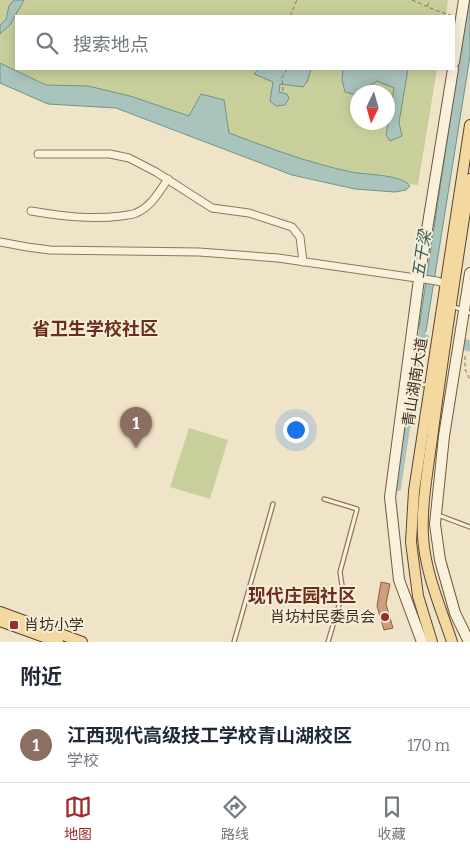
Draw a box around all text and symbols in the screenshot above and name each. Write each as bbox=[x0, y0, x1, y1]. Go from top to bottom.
search box bbox=[15, 15, 455, 70]
icon: search bbox=[33, 29, 61, 57]
text: 搜索地点 bbox=[73, 33, 149, 56]
north arrow bbox=[350, 85, 395, 130]
water label: 五干梁 bbox=[408, 227, 435, 279]
district label: 省卫生学校社区 bbox=[32, 318, 158, 340]
street label: 青山湖南大道 bbox=[399, 336, 431, 428]
pin: 1 bbox=[120, 407, 152, 448]
your location bbox=[283, 417, 309, 443]
district label: 现代庄园社区 bbox=[248, 585, 356, 607]
place label: 肖坊村民委员会 bbox=[270, 608, 375, 626]
marker: 肖坊村民委员会 bbox=[379, 611, 391, 623]
place label: 肖坊小学 bbox=[24, 616, 84, 634]
marker: 肖坊小学 bbox=[8, 619, 20, 631]
text: 附近 bbox=[20, 664, 62, 690]
text: 江西现代高级技工学校青山湖校区 bbox=[67, 724, 352, 747]
text: 1 bbox=[33, 736, 39, 755]
text: 170 m bbox=[407, 736, 450, 755]
text: 学校 bbox=[67, 751, 99, 770]
tab: 地图 bbox=[64, 793, 92, 843]
tab: 路线 bbox=[221, 793, 249, 843]
tab: 收藏 bbox=[378, 793, 406, 843]

